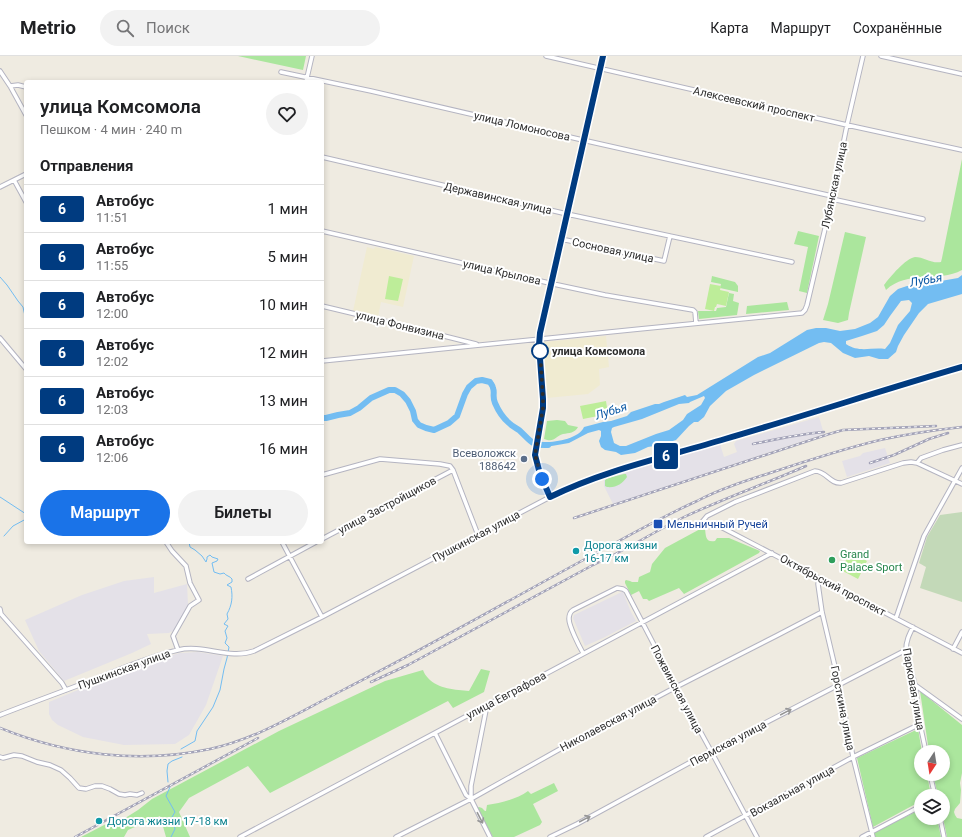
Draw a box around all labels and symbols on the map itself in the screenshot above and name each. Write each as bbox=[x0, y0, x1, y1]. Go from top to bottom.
street label: Алексеевский проспект bbox=[692, 84, 817, 125]
street label: улица Ломоносова bbox=[473, 109, 571, 144]
street label: Лубянская улица bbox=[819, 141, 850, 230]
street label: Державинская улица bbox=[443, 180, 553, 217]
street label: Сосновая улица bbox=[571, 235, 655, 265]
street label: улица Крылова bbox=[462, 257, 542, 288]
water label: Лубья bbox=[908, 270, 943, 290]
street label: улица Фонвизина bbox=[354, 308, 446, 343]
marker: улица Комсомола bbox=[531, 342, 549, 360]
place label: улица Комсомола bbox=[552, 345, 645, 358]
water label: Лубья bbox=[592, 399, 629, 423]
line badge: 6 bbox=[653, 443, 679, 469]
place label: Всеволожск 188642 bbox=[453, 447, 516, 473]
marker: Всеволожск 188642 bbox=[519, 454, 529, 464]
your location bbox=[532, 469, 552, 489]
street label: улица Застройщиков bbox=[336, 474, 438, 537]
street label: Пушкинская улица bbox=[430, 508, 522, 565]
marker: Мельничный Ручей bbox=[652, 518, 664, 530]
place label: Мельничный Ручей bbox=[667, 518, 768, 531]
place label: Дорога жизни 16-17 км bbox=[584, 539, 657, 565]
marker: Дорога жизни 16-17 км bbox=[571, 546, 581, 556]
place label: Grand Palace Sport bbox=[840, 548, 903, 574]
street label: Октябрьский проспект bbox=[778, 552, 889, 619]
marker: Grand Palace Sport bbox=[827, 555, 837, 565]
street label: Пожвинская улица bbox=[648, 643, 705, 736]
street label: Пушкинская улица bbox=[76, 647, 172, 692]
street label: Парковая улица bbox=[900, 647, 927, 731]
street label: Горсткина улица bbox=[828, 665, 857, 752]
street label: улица Евграфова bbox=[464, 669, 548, 722]
street label: Николаевская улица bbox=[558, 693, 659, 754]
one-way arrow bbox=[780, 708, 792, 715]
street label: Пермская улица bbox=[688, 718, 769, 769]
north arrow bbox=[914, 745, 950, 781]
street label: Вокзальная улица bbox=[748, 763, 837, 820]
one-way arrow bbox=[477, 812, 485, 824]
place label: Дорога жизни 17-18 км bbox=[107, 815, 228, 828]
one-way arrow bbox=[579, 815, 591, 823]
marker: Дорога жизни 17-18 км bbox=[94, 816, 104, 826]

